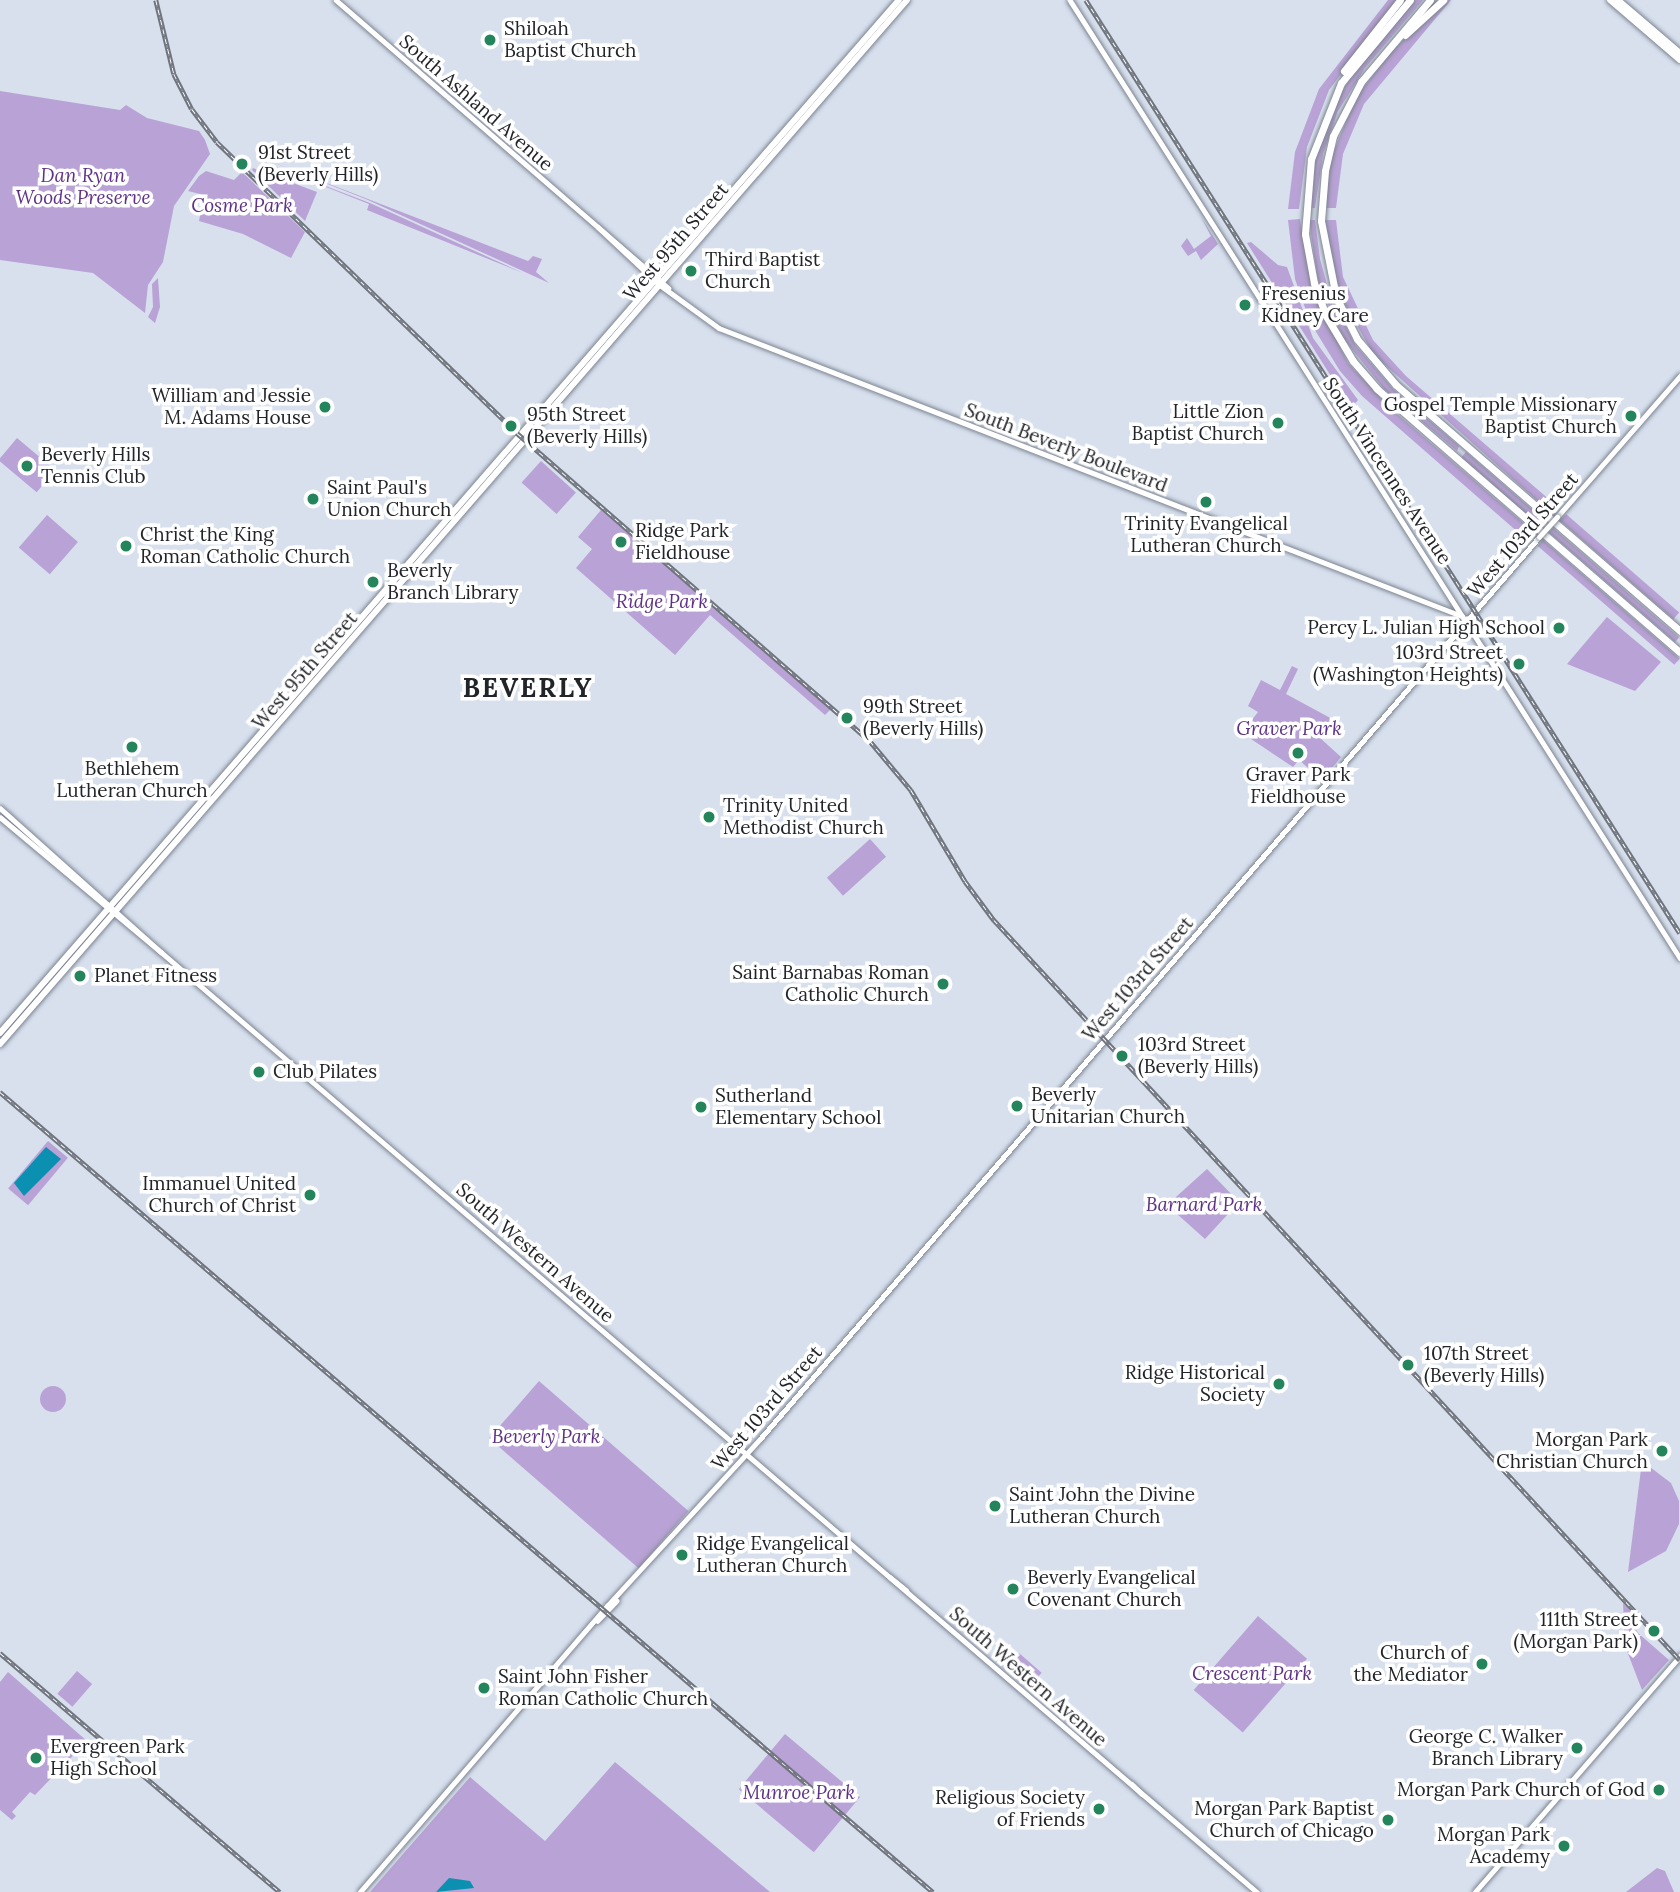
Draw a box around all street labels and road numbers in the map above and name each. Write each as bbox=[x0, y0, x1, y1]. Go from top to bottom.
street label: South Ashland Avenue bbox=[394, 30, 558, 176]
street label: West 95th Street bbox=[619, 178, 733, 306]
street label: South Vincennes Avenue bbox=[1318, 373, 1456, 569]
street label: South Beverly Boulevard bbox=[961, 399, 1171, 497]
street label: West 103rd Street bbox=[1463, 468, 1583, 602]
street label: West 95th Street bbox=[248, 607, 362, 735]
street label: West 103rd Street bbox=[1078, 912, 1198, 1046]
street label: South Western Avenue bbox=[452, 1178, 618, 1328]
street label: West 103rd Street bbox=[707, 1341, 827, 1475]
street label: South Western Avenue bbox=[945, 1602, 1111, 1752]

